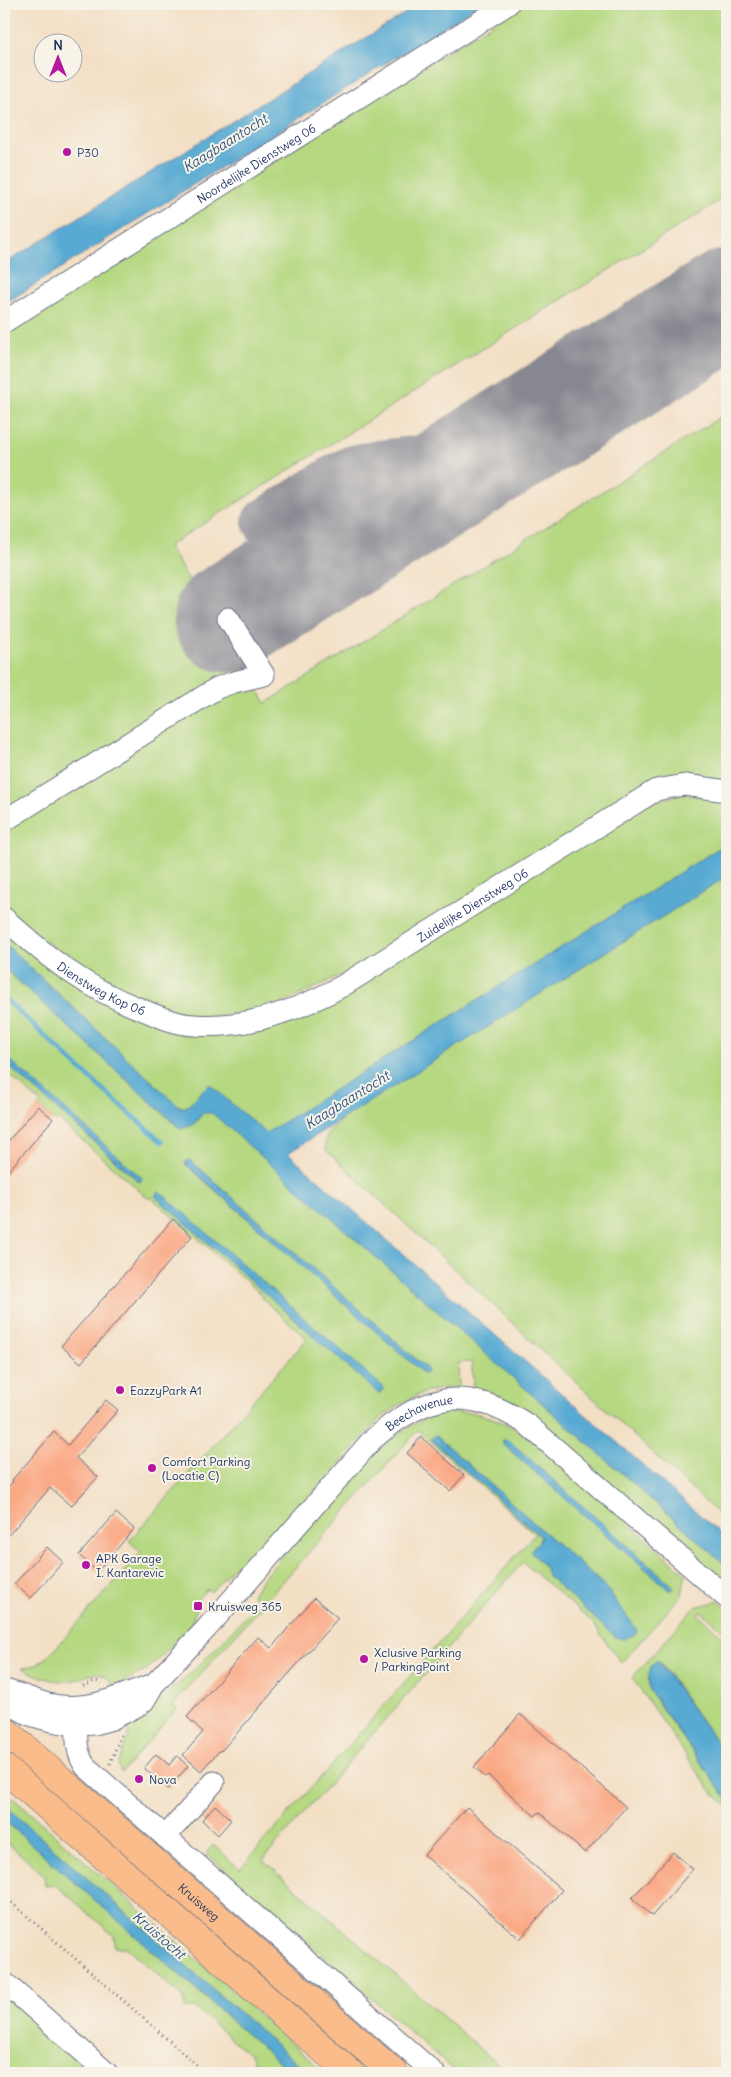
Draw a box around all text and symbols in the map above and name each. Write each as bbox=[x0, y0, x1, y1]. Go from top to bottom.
north arrow bbox=[32, 32, 82, 82]
text: N bbox=[53, 36, 63, 54]
water label: Kaagbaantocht bbox=[179, 109, 273, 176]
street label: Noordelijke Dienstweg 06 bbox=[194, 120, 318, 206]
place label: P30 bbox=[77, 145, 99, 160]
marker: P30 bbox=[61, 146, 73, 158]
street label: Zuidelijke Dienstweg 06 bbox=[414, 865, 530, 945]
street label: Dienstweg Kop 06 bbox=[55, 958, 148, 1018]
water label: Kaagbaantocht bbox=[301, 1066, 395, 1133]
place label: EazzyPark A1 bbox=[130, 1383, 202, 1398]
marker: EazzyPark A1 bbox=[114, 1384, 126, 1396]
street label: Beechavenue bbox=[382, 1391, 453, 1434]
place label: Comfort Parking (Locatie C) bbox=[162, 1454, 250, 1483]
marker: Comfort Parking (Locatie C) bbox=[146, 1462, 158, 1474]
place label: APK Garage I. Kantarevic bbox=[96, 1551, 164, 1580]
marker: APK Garage I. Kantarevic bbox=[80, 1559, 92, 1571]
place label: Kruisweg 365 bbox=[208, 1599, 282, 1614]
marker: Kruisweg 365 bbox=[192, 1600, 204, 1612]
place label: Xclusive Parking / ParkingPoint bbox=[374, 1645, 462, 1674]
marker: Xclusive Parking / ParkingPoint bbox=[358, 1653, 370, 1665]
place label: Nova bbox=[149, 1772, 177, 1787]
marker: Nova bbox=[133, 1773, 145, 1785]
street label: Kruisweg bbox=[175, 1880, 223, 1924]
water label: Kruistocht bbox=[129, 1907, 191, 1964]

